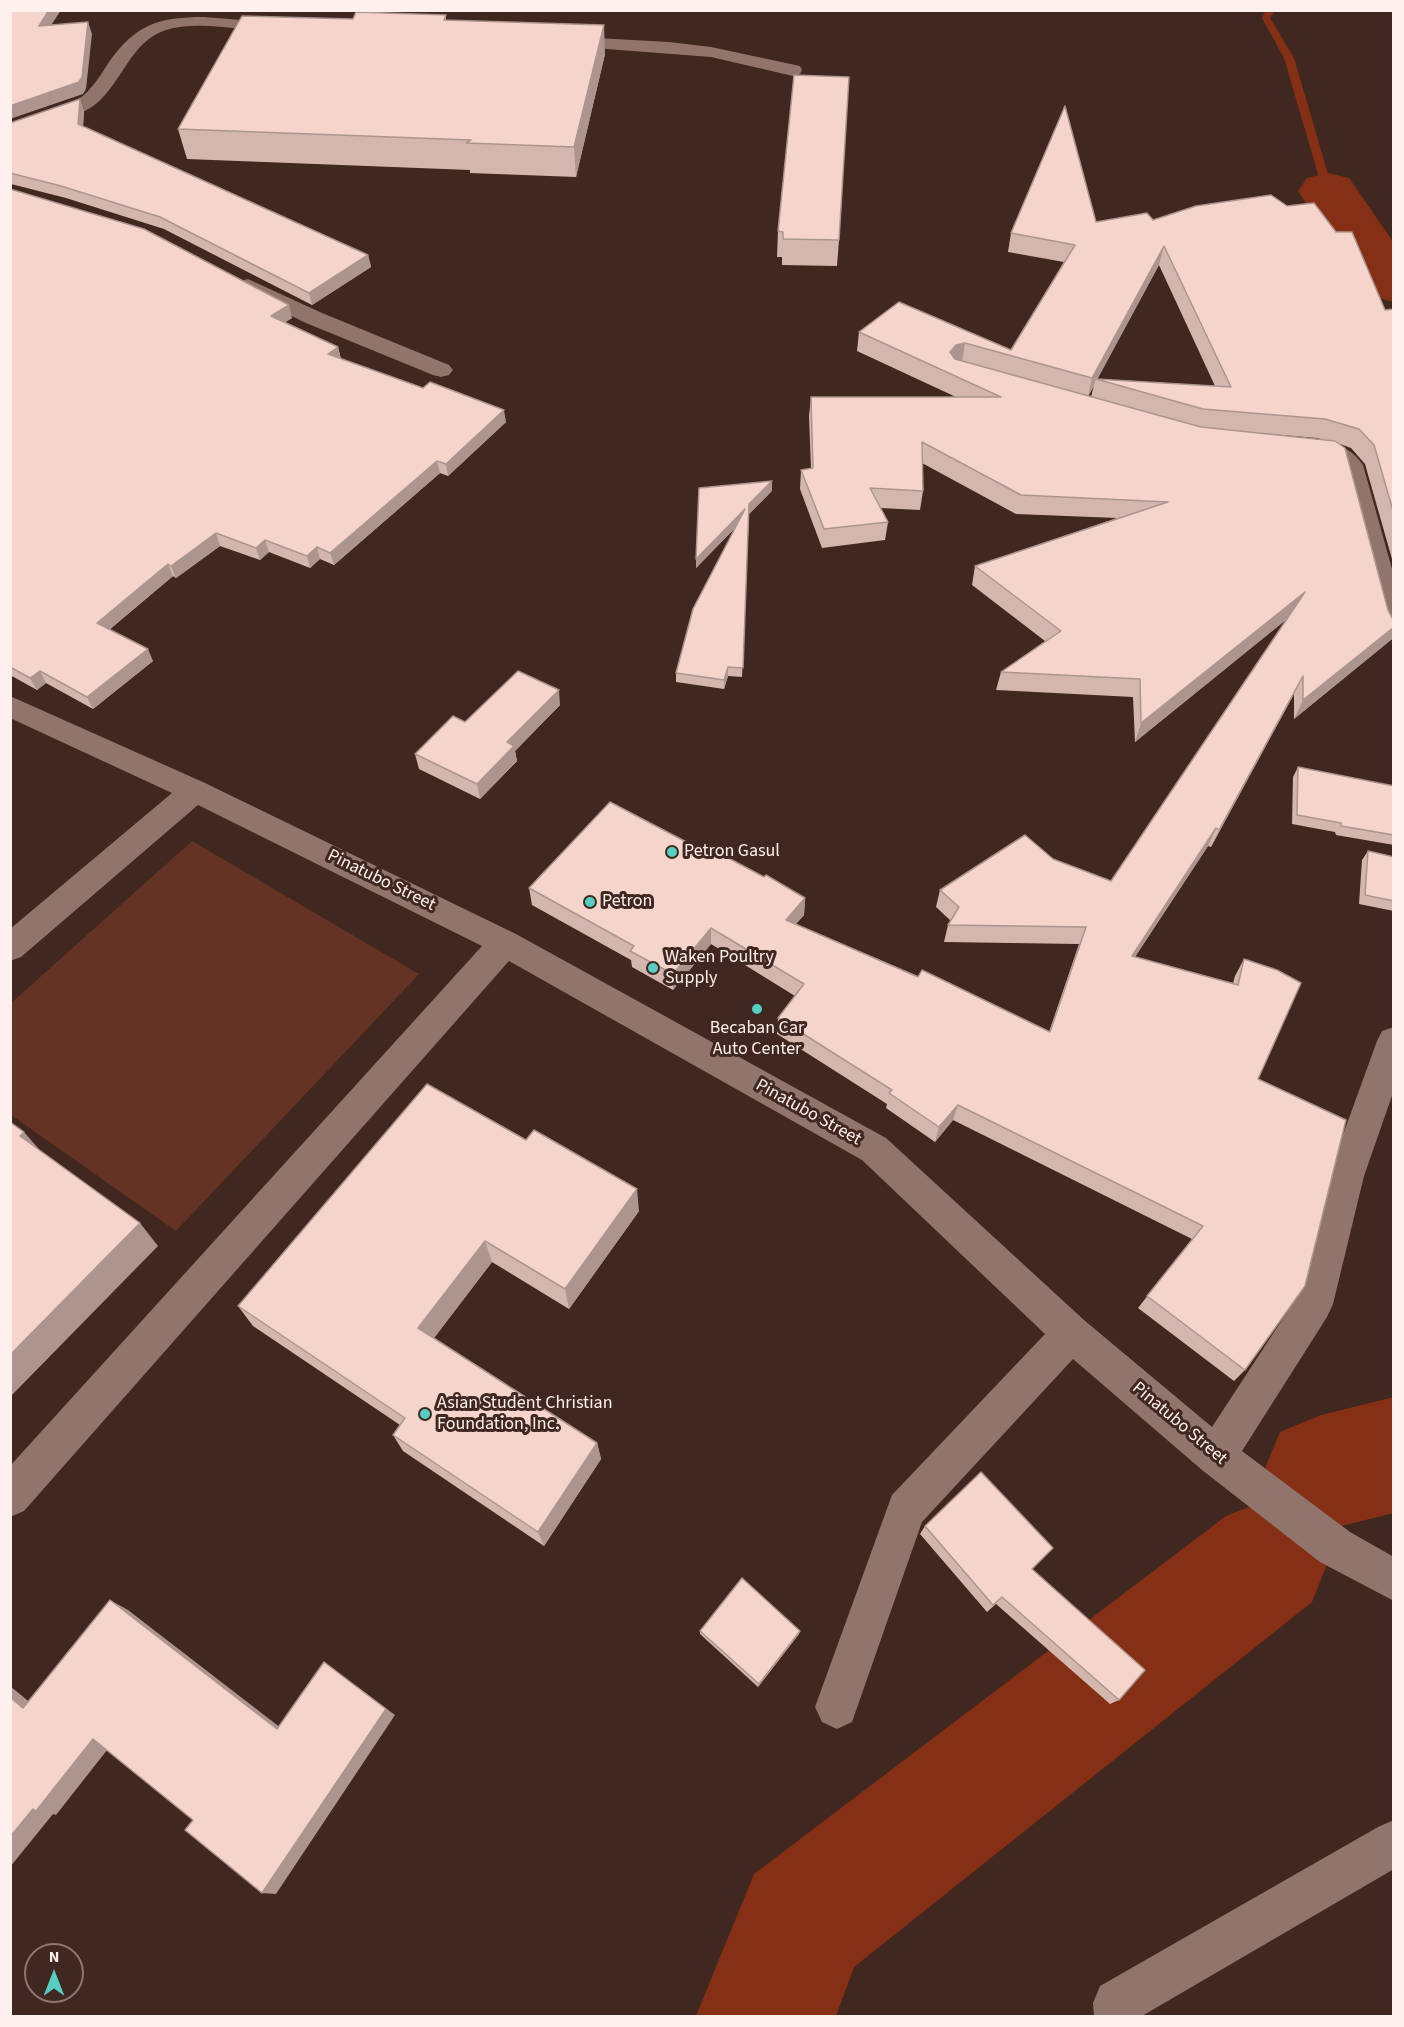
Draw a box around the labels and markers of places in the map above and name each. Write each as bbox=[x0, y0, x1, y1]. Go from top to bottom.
place label: Petron Gasul bbox=[684, 841, 780, 863]
marker: Petron Gasul bbox=[665, 845, 679, 859]
place label: Petron bbox=[602, 891, 652, 913]
marker: Petron bbox=[583, 895, 597, 909]
place label: Waken Poultry Supply bbox=[665, 947, 774, 990]
marker: Waken Poultry Supply bbox=[646, 961, 660, 975]
marker: Becaban Car Auto Center bbox=[750, 1002, 764, 1016]
place label: Becaban Car Auto Center bbox=[710, 1018, 804, 1060]
place label: Asian Student Christian Foundation, Inc. bbox=[437, 1393, 613, 1436]
marker: Asian Student Christian Foundation, Inc. bbox=[418, 1407, 432, 1421]

